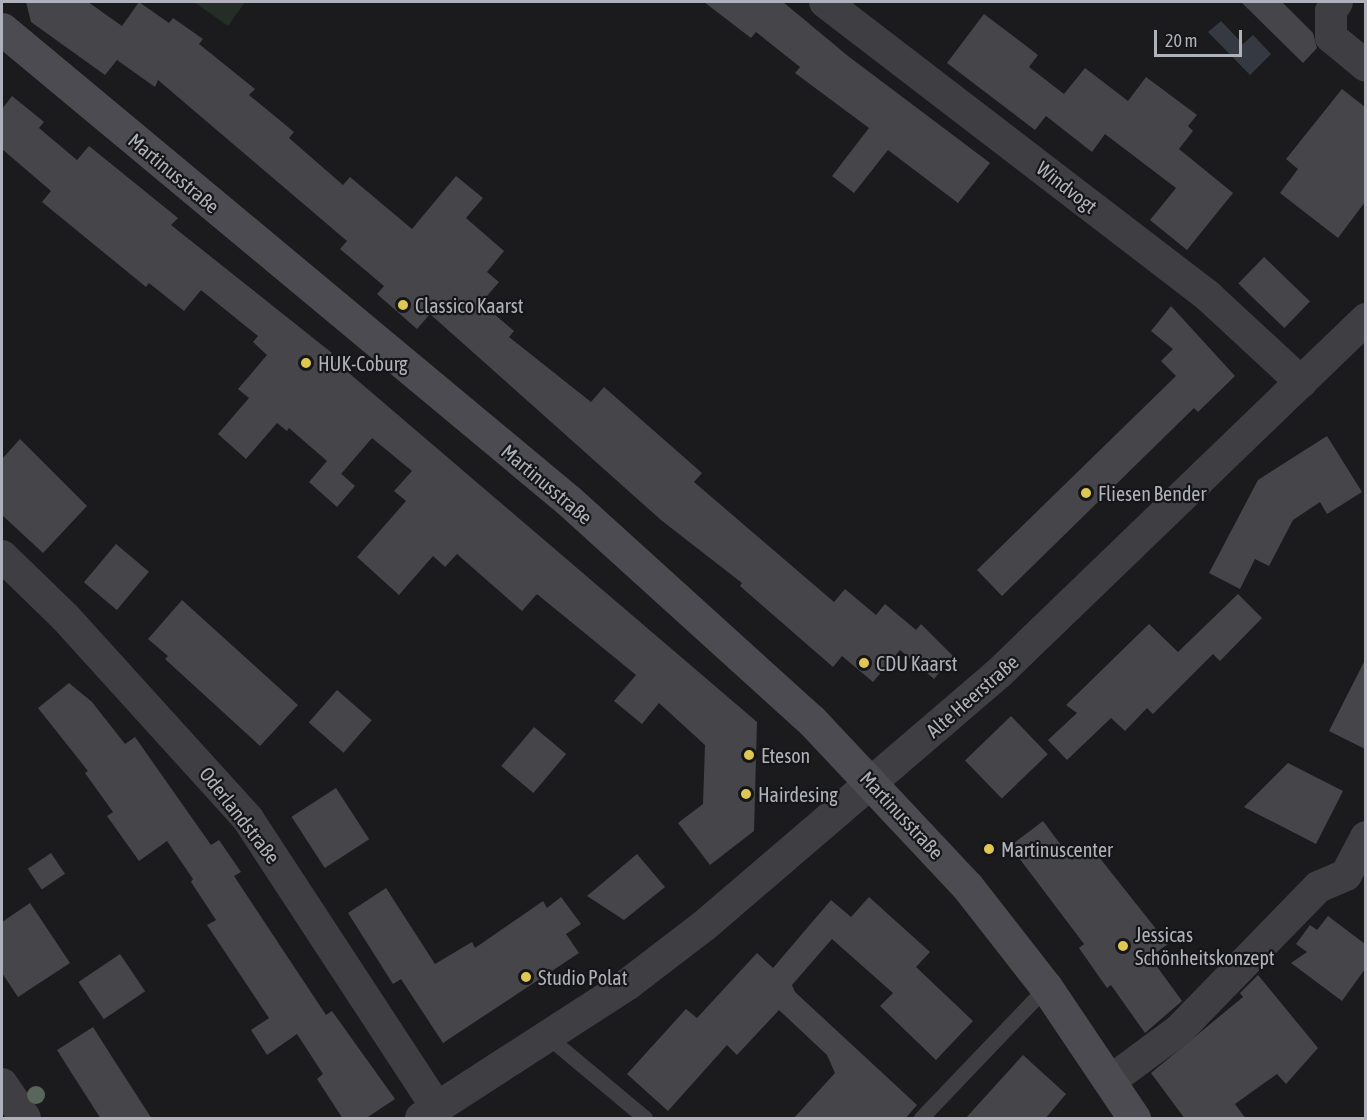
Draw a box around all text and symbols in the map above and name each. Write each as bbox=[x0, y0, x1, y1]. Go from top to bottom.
scale bar bbox=[1157, 18, 1246, 56]
text: 20 m bbox=[1165, 30, 1197, 51]
street label: Martinusstraße bbox=[124, 128, 224, 218]
street label: Windvogt bbox=[1032, 156, 1102, 218]
place label: Classico Kaarst bbox=[415, 293, 524, 317]
marker: Classico Kaarst bbox=[396, 298, 410, 312]
place label: HUK-Coburg bbox=[318, 351, 408, 375]
marker: HUK-Coburg bbox=[299, 356, 313, 370]
street label: Martinusstraße bbox=[497, 439, 597, 529]
place label: Fliesen Bender bbox=[1098, 481, 1206, 505]
marker: Fliesen Bender bbox=[1079, 486, 1093, 500]
street label: Alte Heerstraße bbox=[921, 649, 1023, 743]
place label: CDU Kaarst bbox=[876, 651, 957, 675]
marker: CDU Kaarst bbox=[857, 656, 871, 670]
place label: Eteson bbox=[761, 743, 810, 767]
marker: Eteson bbox=[742, 748, 756, 762]
street label: Oderlandstraße bbox=[195, 762, 285, 868]
street label: Martinusstraße bbox=[855, 766, 949, 864]
place label: Hairdesing bbox=[758, 782, 838, 806]
marker: Hairdesing bbox=[739, 787, 753, 801]
place label: Martinuscenter bbox=[1001, 837, 1113, 861]
marker: Martinuscenter bbox=[982, 842, 996, 856]
place label: Jessicas Schönheitskonzept bbox=[1135, 922, 1275, 969]
marker: Jessicas Schönheitskonzept bbox=[1116, 939, 1130, 953]
place label: Studio Polat bbox=[538, 965, 627, 989]
marker: Studio Polat bbox=[519, 970, 533, 984]

